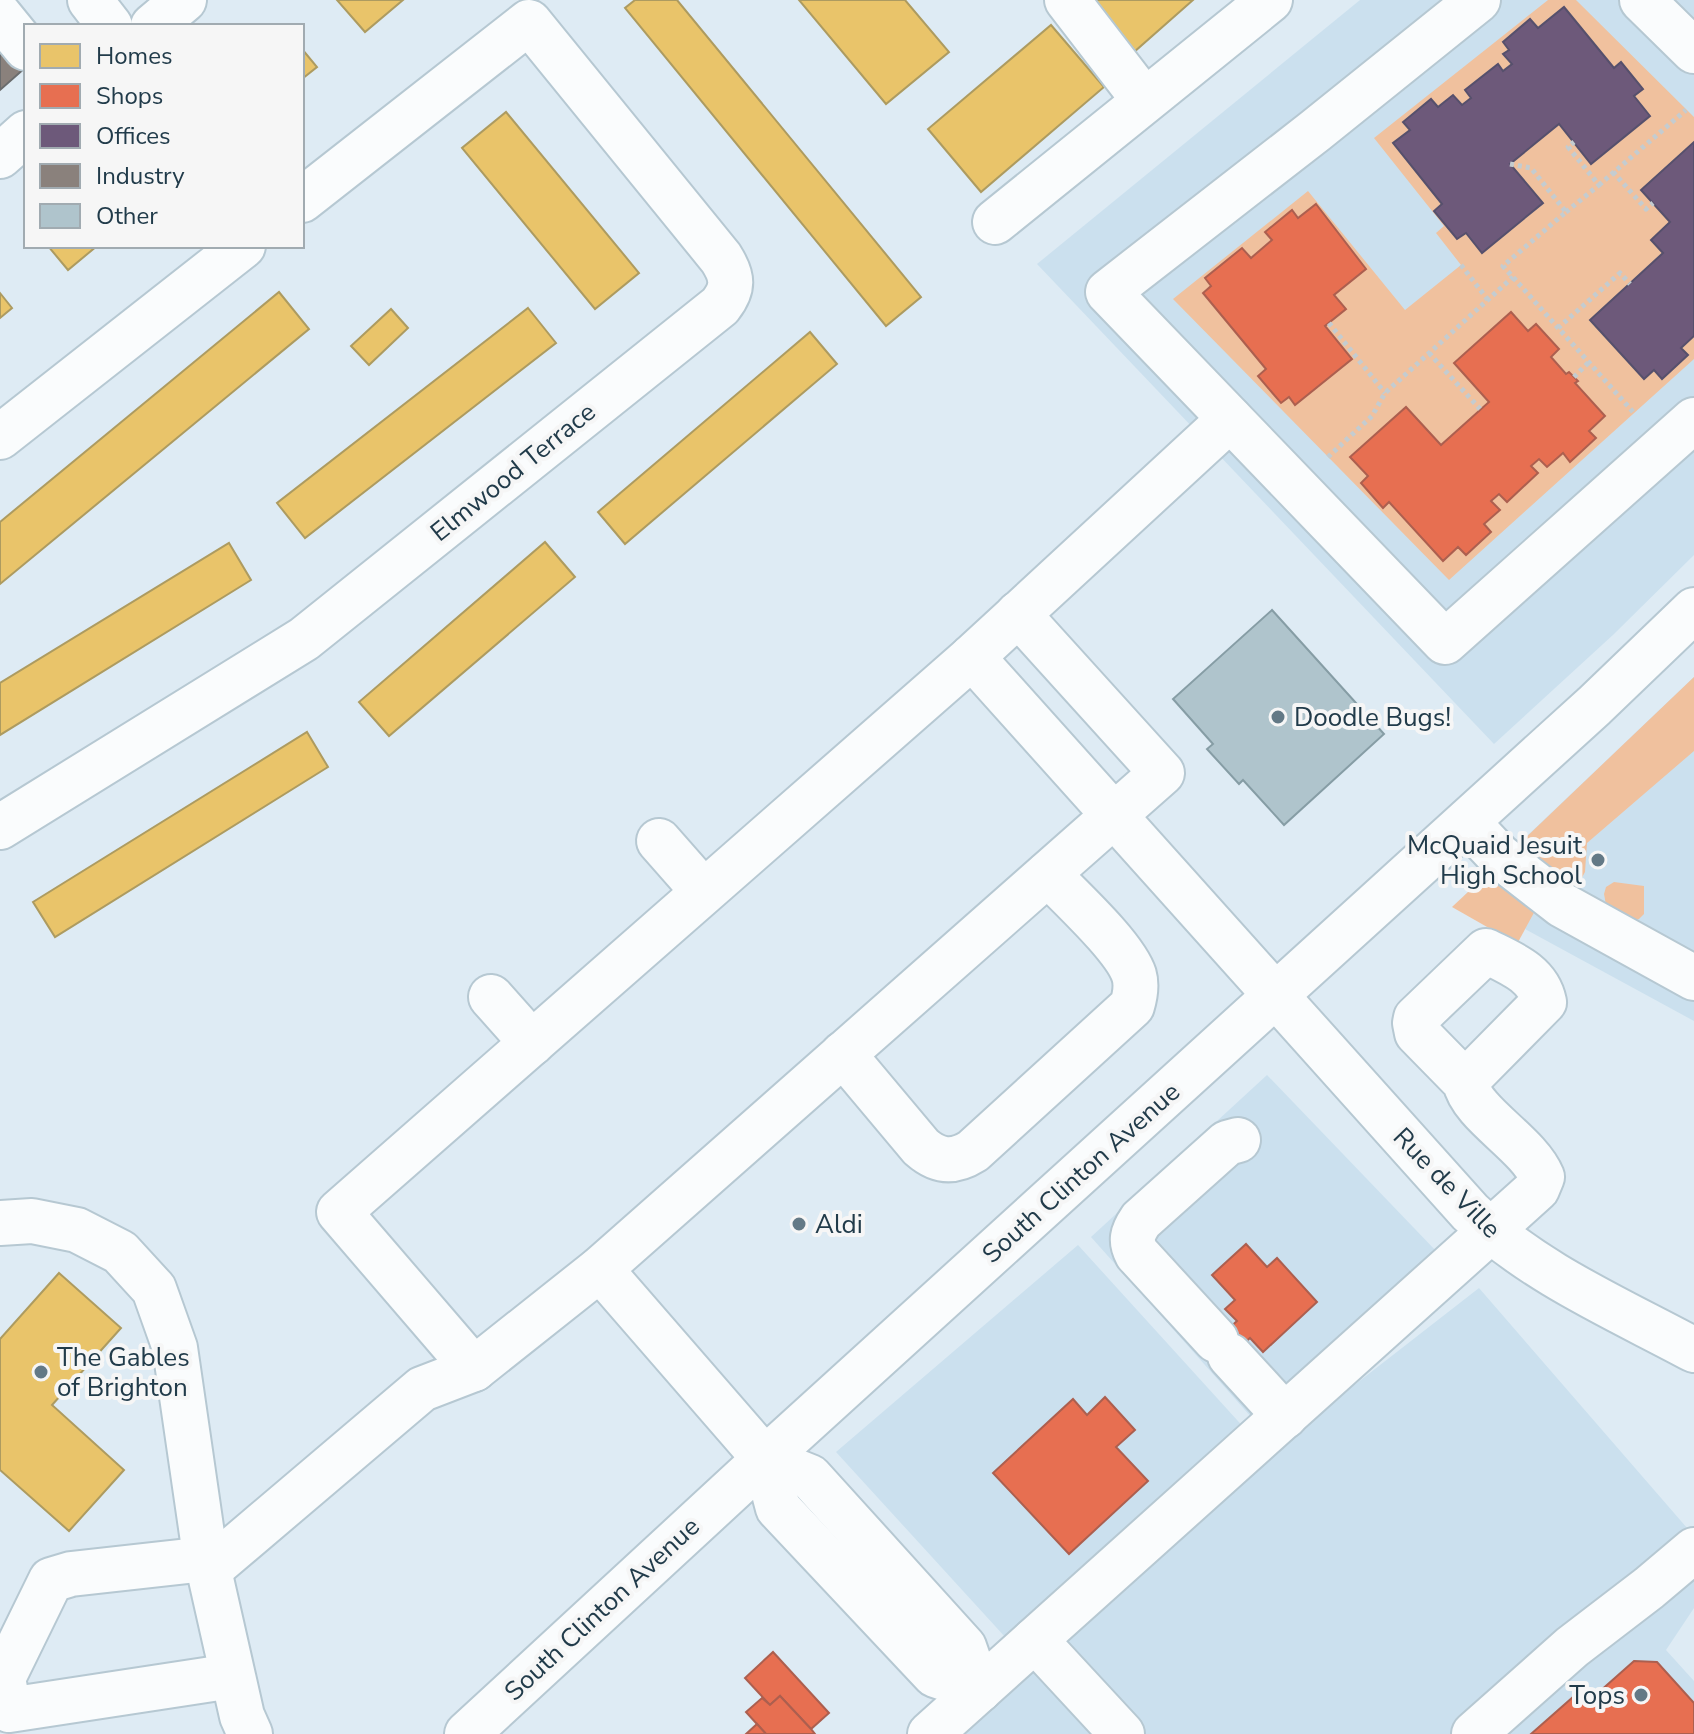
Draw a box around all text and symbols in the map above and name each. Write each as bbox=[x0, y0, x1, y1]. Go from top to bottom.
legend bbox=[24, 24, 304, 248]
text: Homes bbox=[96, 40, 172, 72]
text: Shops bbox=[96, 80, 163, 112]
text: Offices bbox=[96, 120, 171, 152]
text: Industry bbox=[96, 160, 185, 192]
text: Other bbox=[96, 200, 158, 232]
street label: Elmwood Terrace bbox=[423, 395, 603, 549]
place label: Doodle Bugs! bbox=[1294, 700, 1451, 735]
marker: Doodle Bugs! bbox=[1269, 708, 1287, 726]
place label: McQuaid Jesuit High School bbox=[1407, 828, 1583, 893]
marker: McQuaid Jesuit High School bbox=[1589, 851, 1607, 869]
street label: South Clinton Avenue bbox=[975, 1075, 1187, 1271]
street label: Rue de Ville bbox=[1385, 1120, 1509, 1246]
place label: Aldi bbox=[815, 1207, 863, 1242]
marker: Aldi bbox=[790, 1215, 808, 1233]
place label: The Gables of Brighton bbox=[57, 1340, 190, 1405]
marker: The Gables of Brighton bbox=[32, 1363, 50, 1381]
street label: South Clinton Avenue bbox=[497, 1509, 707, 1709]
place label: Tops bbox=[1569, 1678, 1625, 1713]
marker: Tops bbox=[1632, 1686, 1650, 1704]

